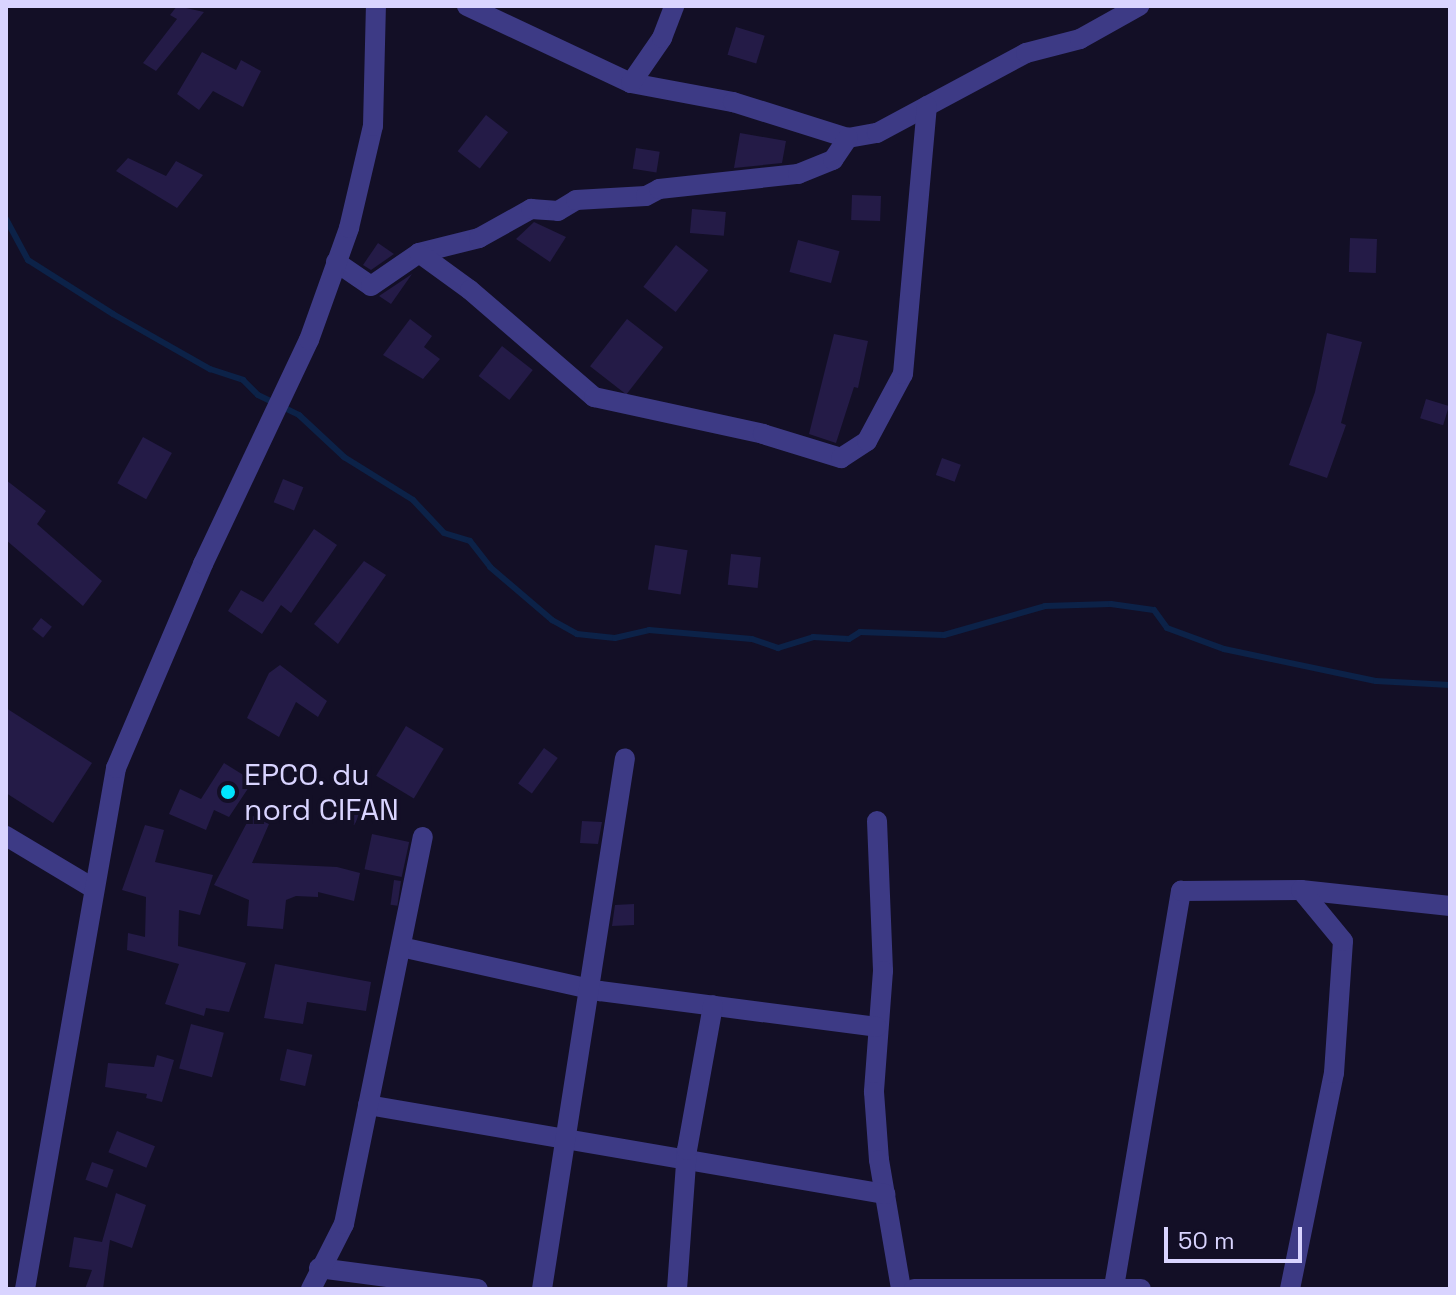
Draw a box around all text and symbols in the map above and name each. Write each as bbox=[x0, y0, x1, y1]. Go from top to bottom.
place label: EPCO. du nord CIFAN bbox=[244, 757, 399, 828]
marker: EPCO. du nord CIFAN bbox=[219, 783, 237, 801]
scale bar bbox=[1168, 1211, 1306, 1261]
text: 50 m bbox=[1178, 1225, 1235, 1256]

